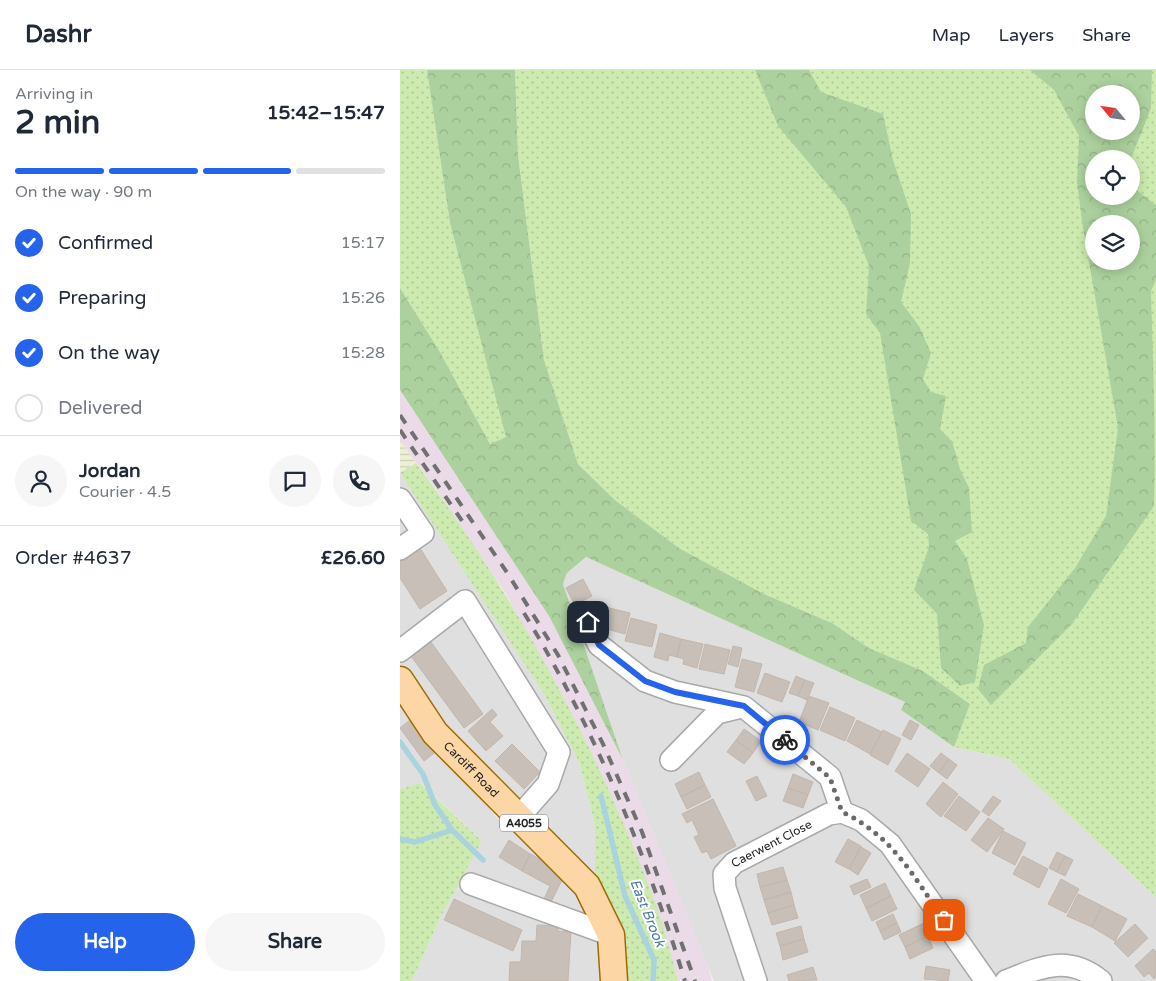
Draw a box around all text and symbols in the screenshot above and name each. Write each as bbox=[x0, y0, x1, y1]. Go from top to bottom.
text: Dashr bbox=[25, 20, 92, 49]
text: Map bbox=[932, 24, 971, 46]
text: Layers bbox=[999, 24, 1054, 46]
text: Share bbox=[1082, 24, 1131, 46]
text: Arriving in bbox=[15, 84, 93, 104]
north arrow bbox=[1085, 85, 1140, 140]
map controls bbox=[1085, 85, 1140, 270]
text: 15:42–15:47 bbox=[267, 102, 385, 124]
text: 2 min bbox=[15, 104, 100, 142]
button: locate bbox=[1085, 150, 1140, 205]
text: On the way · 90 m bbox=[15, 182, 152, 202]
button: layers bbox=[1085, 215, 1140, 270]
icon: check bbox=[15, 229, 43, 257]
text: Confirmed bbox=[58, 232, 153, 254]
text: 15:17 bbox=[341, 233, 385, 253]
icon: check bbox=[15, 284, 43, 312]
text: Preparing bbox=[58, 287, 147, 309]
text: 15:26 bbox=[341, 288, 385, 308]
icon: check bbox=[15, 339, 43, 367]
text: On the way bbox=[58, 342, 160, 364]
text: 15:28 bbox=[341, 343, 385, 363]
text: Delivered bbox=[58, 397, 143, 419]
button: person bbox=[15, 455, 67, 507]
button: chat bbox=[269, 455, 321, 507]
button: phone bbox=[333, 455, 385, 507]
text: Jordan bbox=[79, 460, 141, 482]
text: Courier · 4.5 bbox=[79, 482, 171, 502]
text: Order #4637 bbox=[15, 547, 132, 569]
text: £26.60 bbox=[321, 547, 385, 569]
pin bbox=[567, 601, 609, 643]
icon: home bbox=[574, 608, 602, 636]
courier bbox=[760, 715, 810, 765]
icon: bike bbox=[771, 726, 799, 754]
street label: Cardiff Road bbox=[441, 739, 502, 800]
road number: A4055 bbox=[500, 814, 548, 831]
street label: Caerwent Close bbox=[729, 817, 814, 870]
water label: East Brook bbox=[626, 877, 669, 951]
pin bbox=[923, 899, 965, 941]
icon: bag bbox=[930, 906, 958, 934]
button: Help bbox=[15, 913, 195, 971]
button: Share bbox=[205, 913, 385, 971]

